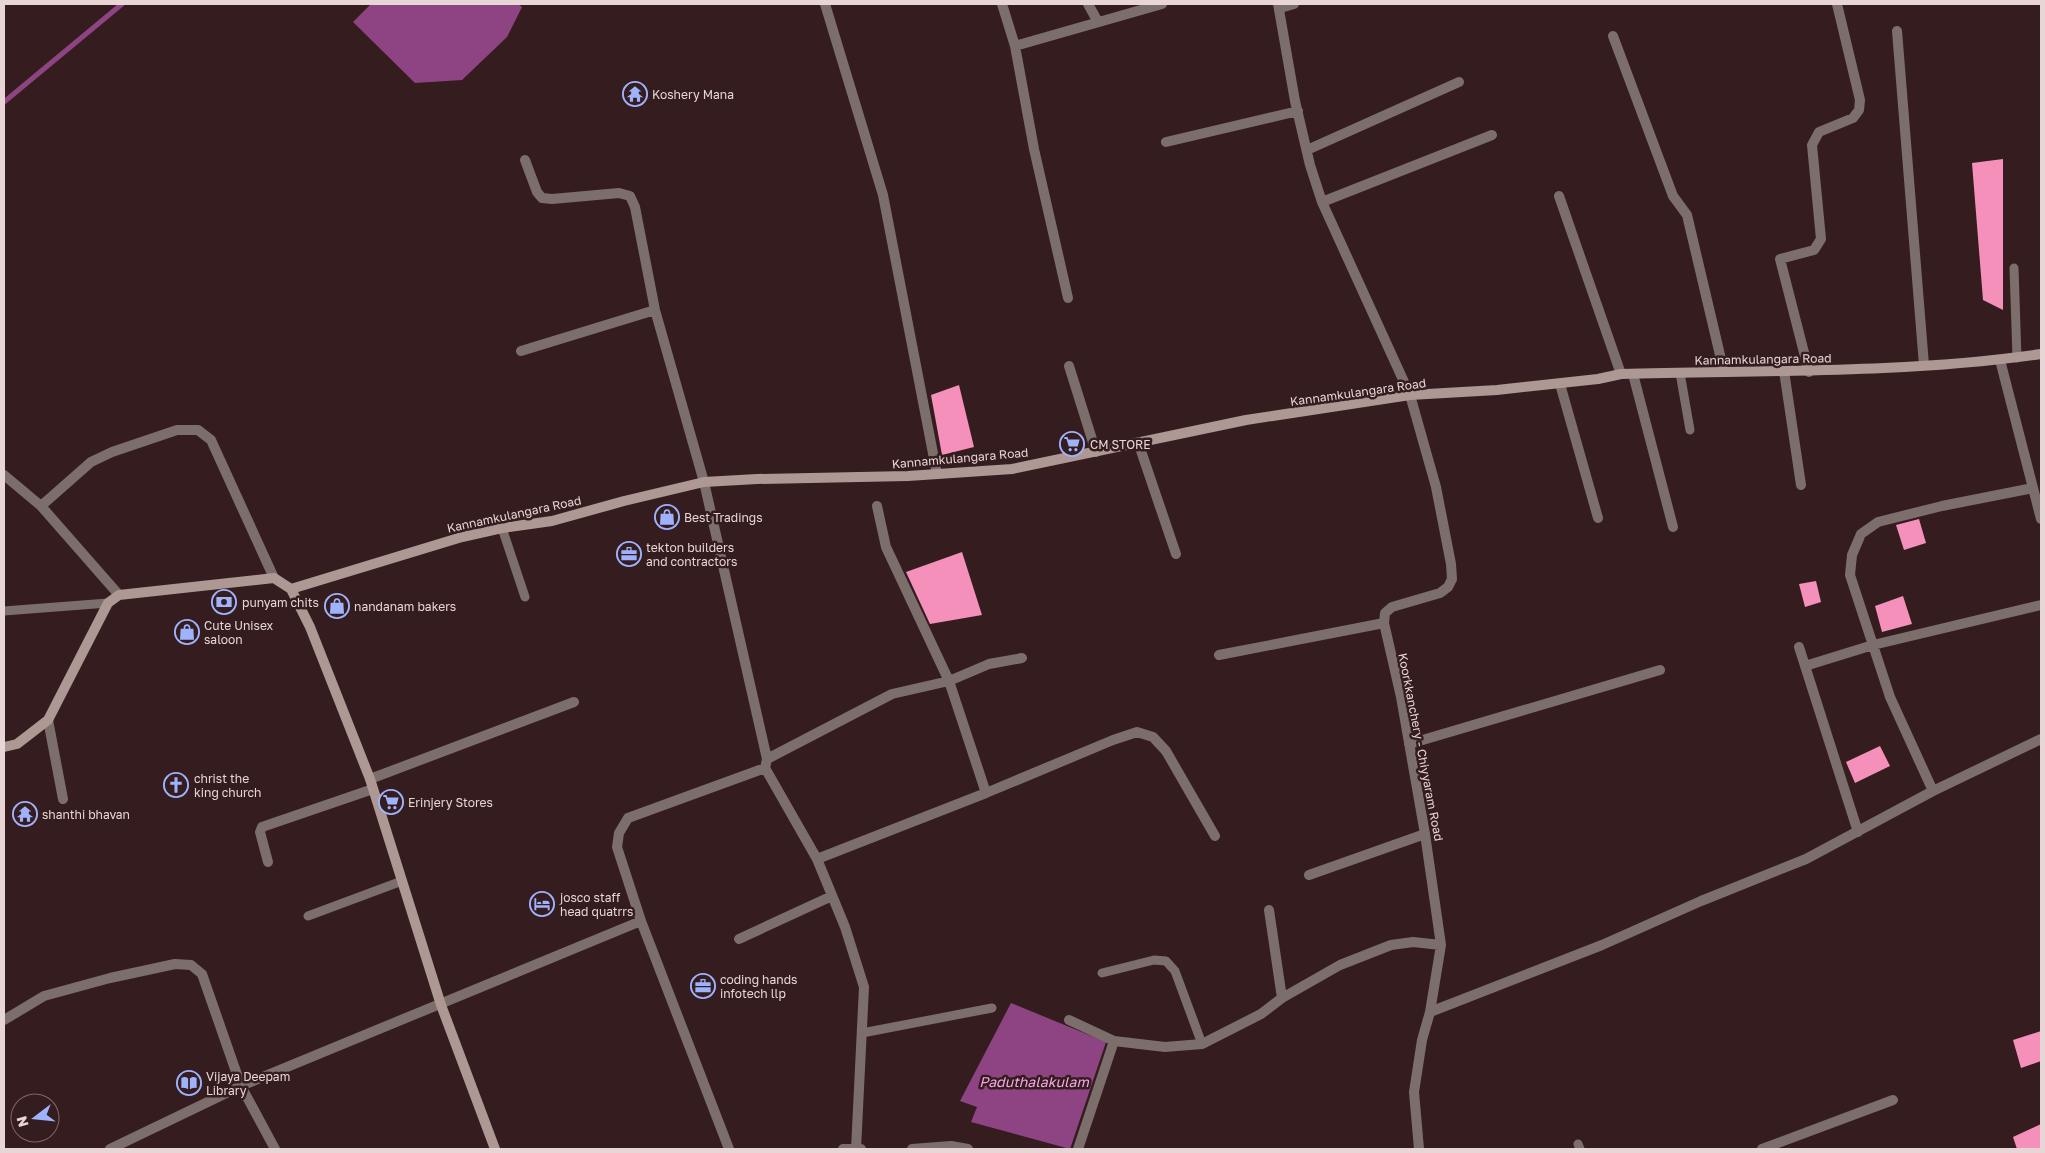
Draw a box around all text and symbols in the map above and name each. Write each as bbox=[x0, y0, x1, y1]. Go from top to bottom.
temple icon: Koshery Mana bbox=[622, 81, 648, 107]
place label: Koshery Mana bbox=[652, 87, 734, 102]
street label: Kannamkulangara Road bbox=[1694, 350, 1832, 368]
street label: Kannamkulangara Road bbox=[1289, 375, 1427, 409]
supermarket icon: CM STORE bbox=[1059, 431, 1085, 457]
place label: CM STORE bbox=[1090, 437, 1151, 452]
street label: Kannamkulangara Road bbox=[891, 445, 1029, 471]
street label: Kannamkulangara Road bbox=[445, 492, 583, 536]
shop icon: Best Tradings bbox=[654, 504, 680, 530]
place label: Best Tradings bbox=[684, 510, 763, 525]
place label: tekton builders and contractors bbox=[646, 540, 737, 569]
office icon: tekton builders and contractors bbox=[616, 541, 642, 567]
bank icon: punyam chits bbox=[211, 589, 237, 615]
shop icon: nandanam bakers bbox=[324, 593, 350, 619]
place label: punyam chits bbox=[242, 595, 319, 610]
place label: nandanam bakers bbox=[354, 599, 456, 614]
place label: Cute Unisex saloon bbox=[204, 618, 274, 647]
shop icon: Cute Unisex saloon bbox=[174, 619, 200, 645]
street label: Koorkkanchery - Chiyyaram Road bbox=[1395, 652, 1447, 842]
place label: christ the king church bbox=[194, 771, 261, 800]
church icon: christ the king church bbox=[163, 772, 189, 798]
supermarket icon: Erinjery Stores bbox=[378, 789, 404, 815]
place label: Erinjery Stores bbox=[408, 795, 493, 810]
temple icon: shanthi bhavan bbox=[12, 801, 38, 827]
place label: shanthi bhavan bbox=[42, 807, 130, 822]
place label: josco staff head quatrrs bbox=[559, 890, 633, 919]
hotel icon: josco staff head quatrrs bbox=[529, 891, 555, 917]
place label: coding hands infotech llp bbox=[720, 972, 797, 1001]
office icon: coding hands infotech llp bbox=[690, 973, 716, 999]
place label: Vijaya Deepam Library bbox=[206, 1069, 290, 1098]
library icon: Vijaya Deepam Library bbox=[176, 1070, 202, 1096]
water label: Paduthalakulam bbox=[979, 1073, 1089, 1090]
north arrow bbox=[10, 1093, 60, 1143]
text: N bbox=[12, 1114, 32, 1129]

